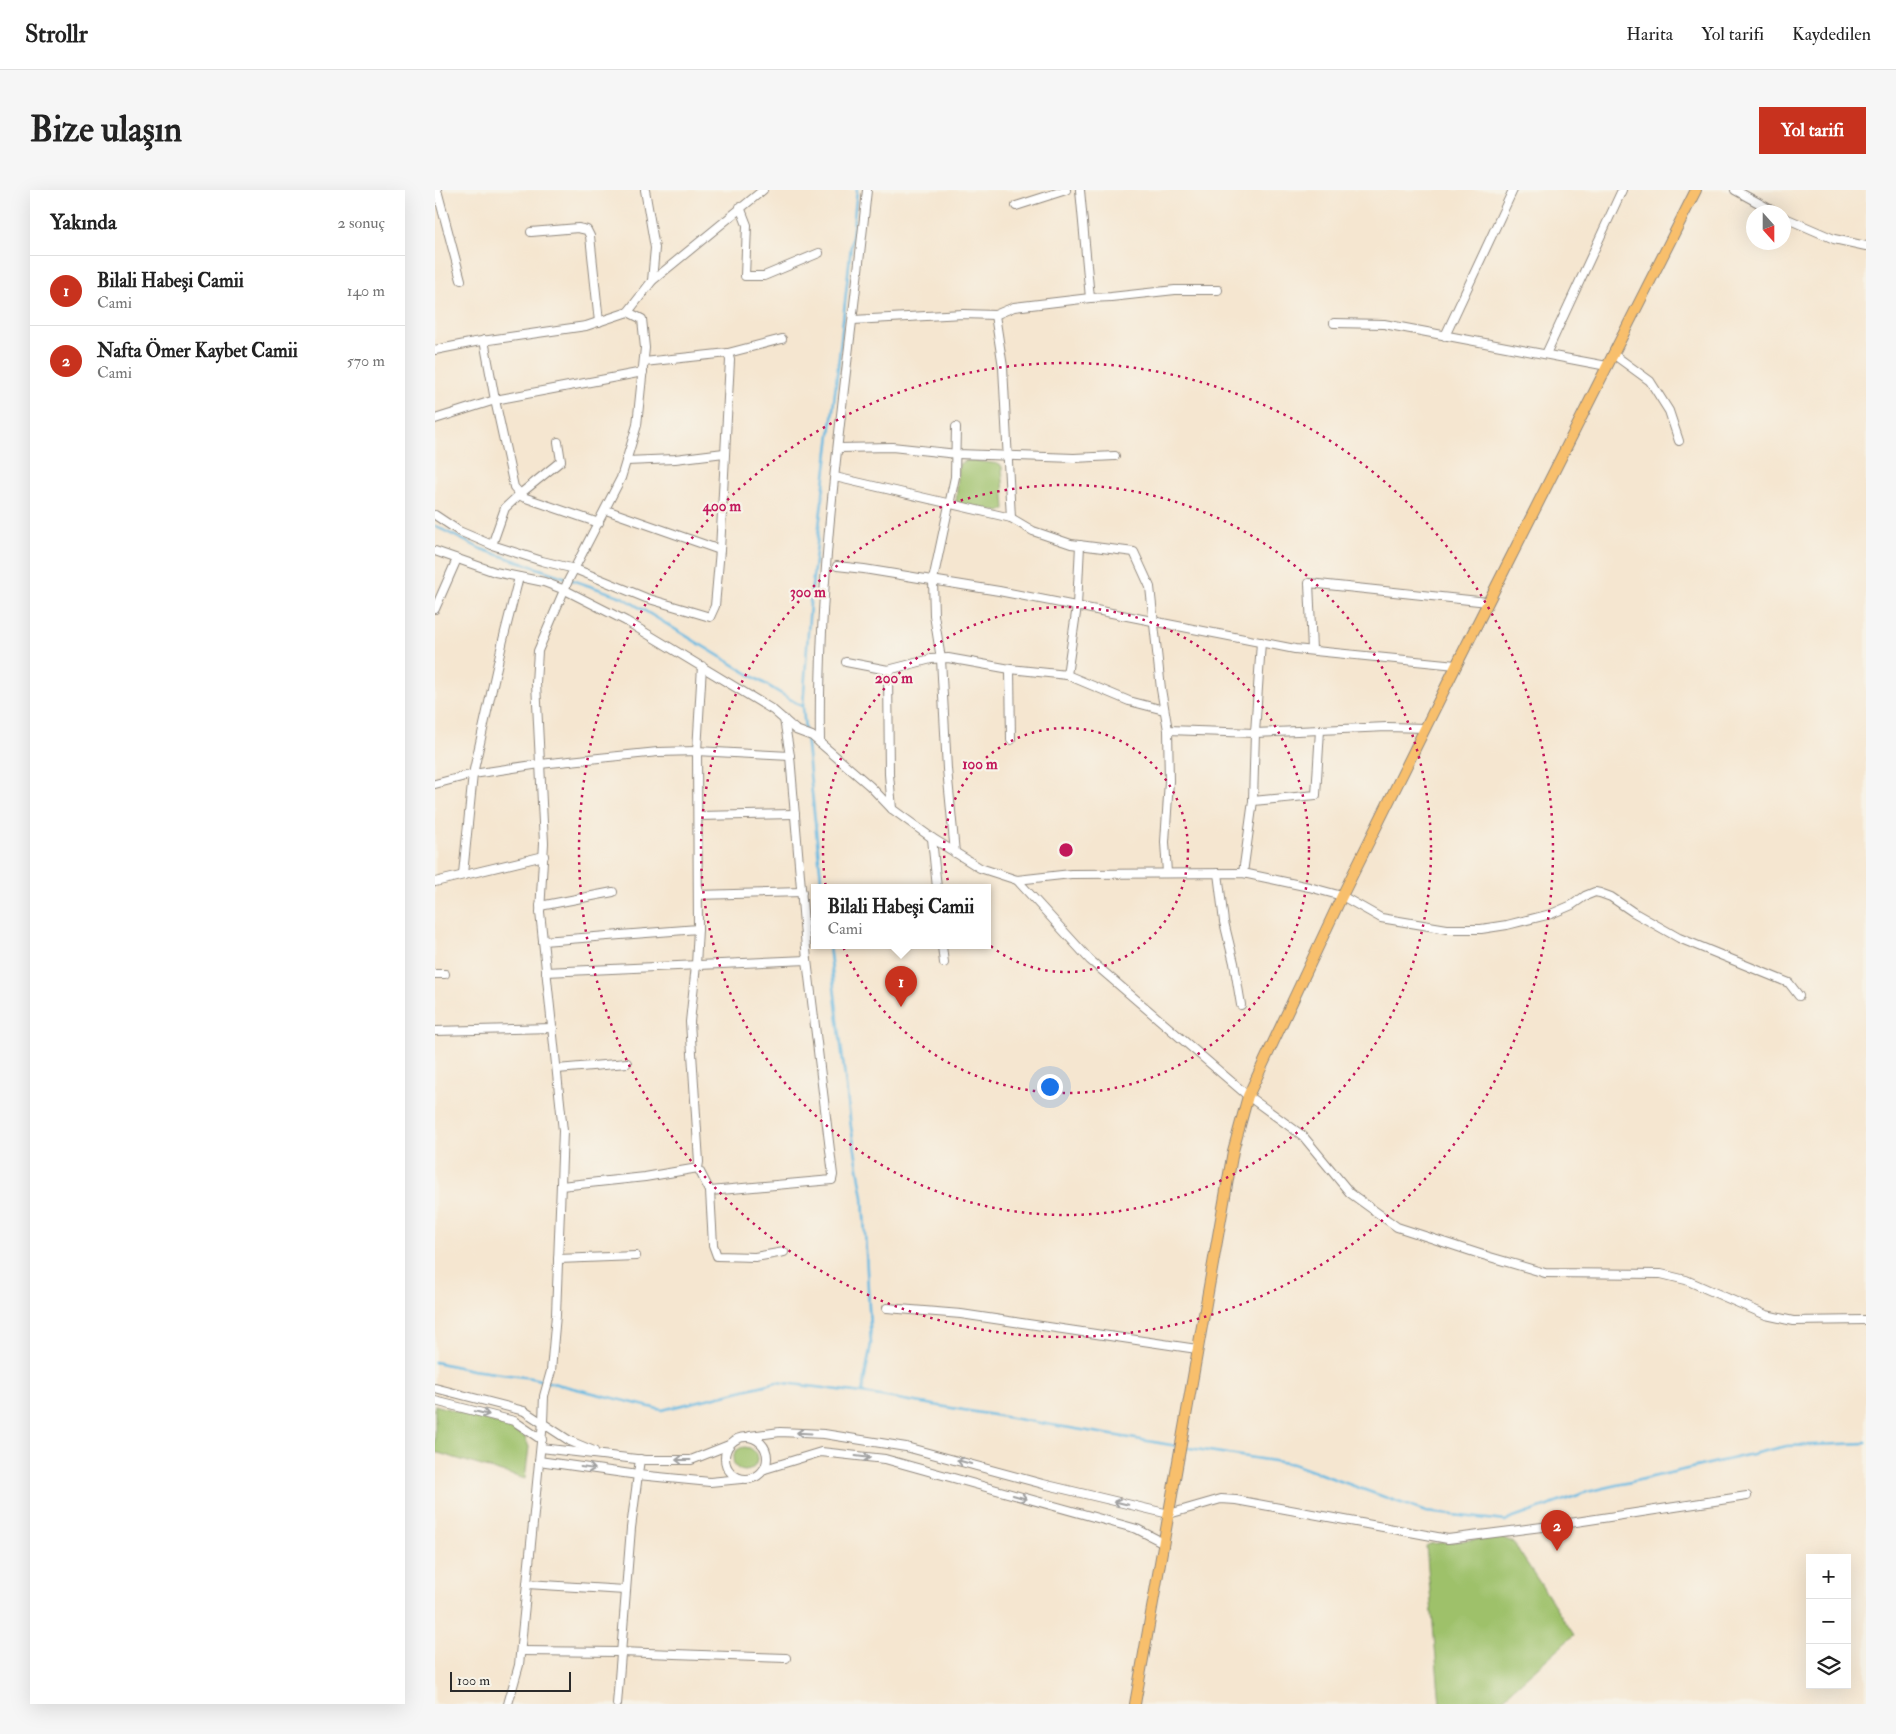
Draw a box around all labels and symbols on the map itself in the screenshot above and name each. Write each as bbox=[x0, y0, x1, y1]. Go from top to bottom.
north arrow bbox=[1746, 205, 1791, 250]
text: 400 m bbox=[702, 497, 741, 516]
text: 300 m bbox=[790, 583, 826, 602]
text: 200 m bbox=[875, 669, 913, 688]
text: 100 m bbox=[962, 755, 998, 774]
centre of rings bbox=[1057, 841, 1075, 859]
pin: 1 bbox=[885, 966, 917, 1007]
your location bbox=[1037, 1074, 1063, 1100]
one-way arrow bbox=[474, 1409, 490, 1418]
one-way arrow bbox=[797, 1428, 813, 1437]
one-way arrow bbox=[855, 1452, 871, 1462]
one-way arrow bbox=[675, 1455, 692, 1465]
one-way arrow bbox=[956, 1456, 972, 1466]
one-way arrow bbox=[579, 1463, 595, 1473]
one-way arrow bbox=[1012, 1493, 1028, 1502]
one-way arrow bbox=[1114, 1498, 1130, 1507]
pin: 2 bbox=[1541, 1510, 1573, 1551]
scale bar bbox=[450, 1669, 571, 1692]

